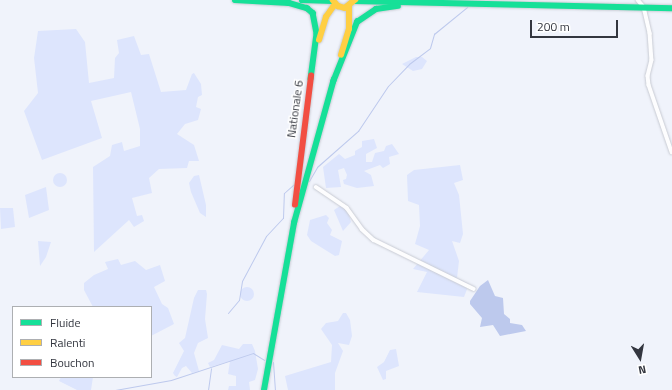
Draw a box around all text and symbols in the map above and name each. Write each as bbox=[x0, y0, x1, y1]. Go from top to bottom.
scale bar bbox=[532, 12, 620, 38]
text: 200 m bbox=[537, 17, 570, 36]
street label: Nationale 6 bbox=[284, 79, 306, 139]
legend bbox=[12, 306, 152, 378]
text: Fluide bbox=[50, 313, 81, 332]
text: Ralenti bbox=[50, 333, 85, 352]
north arrow bbox=[620, 338, 660, 378]
text: Bouchon bbox=[50, 353, 95, 372]
text: N bbox=[637, 361, 648, 378]

